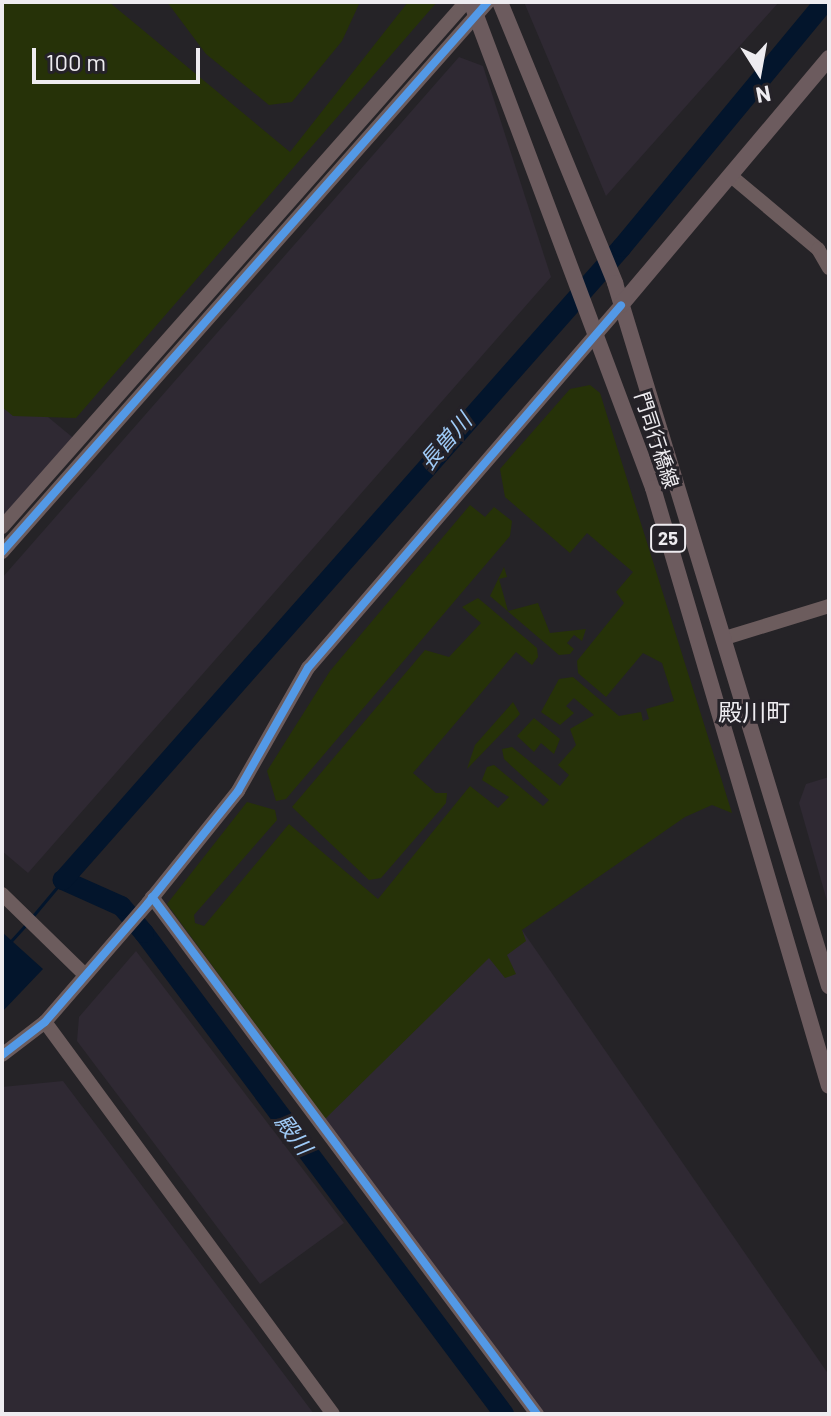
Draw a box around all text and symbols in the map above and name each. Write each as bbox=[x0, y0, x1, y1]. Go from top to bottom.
scale bar bbox=[36, 32, 204, 82]
north arrow bbox=[719, 32, 799, 112]
text: 100 m bbox=[46, 47, 106, 76]
text: N bbox=[754, 81, 773, 110]
street label: 門司行橋線 bbox=[630, 389, 684, 491]
water label: 長曽川 bbox=[413, 407, 477, 475]
road number: 25 bbox=[650, 524, 686, 552]
district label: 殿川町 bbox=[718, 698, 790, 726]
water label: 殿川 bbox=[270, 1108, 318, 1160]

